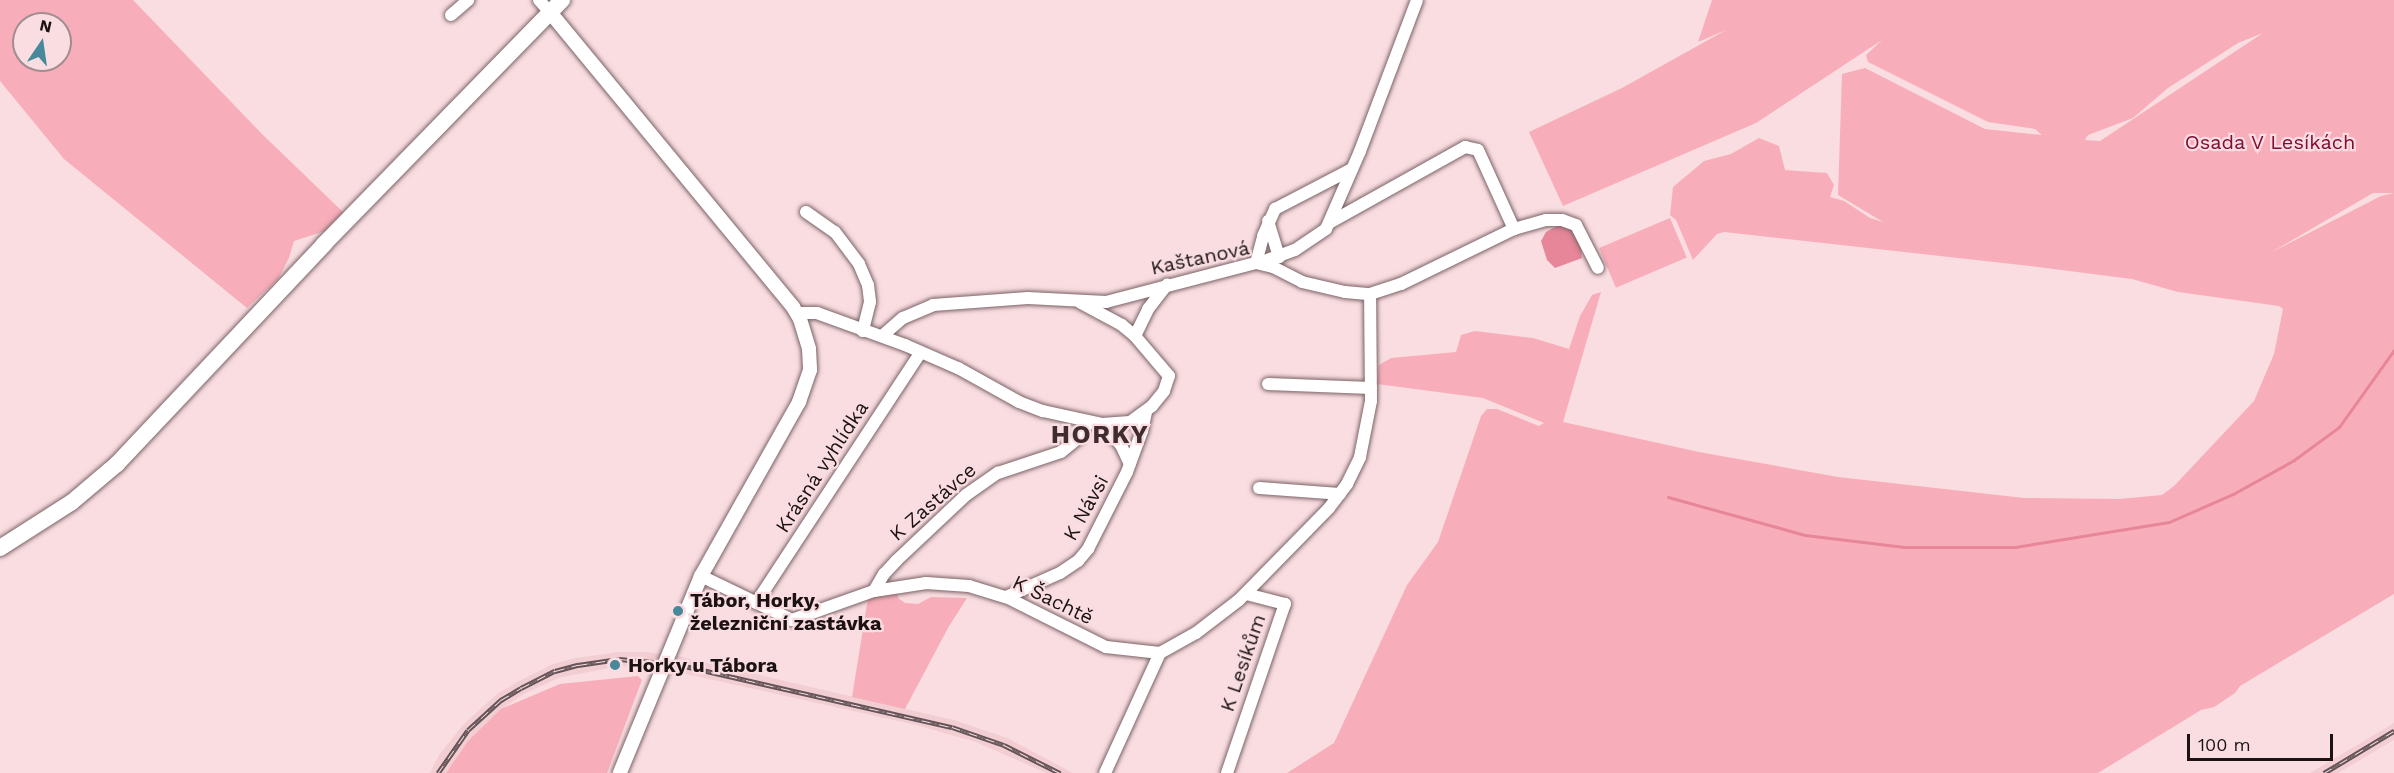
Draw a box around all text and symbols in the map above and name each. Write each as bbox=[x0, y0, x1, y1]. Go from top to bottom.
north arrow bbox=[12, 12, 72, 72]
text: N bbox=[38, 15, 54, 37]
park label: Osada V Lesíkách bbox=[2184, 130, 2356, 154]
street label: Kaštanová bbox=[1148, 236, 1252, 280]
street label: Krásná vyhlídka bbox=[770, 396, 874, 538]
district label: HORKY bbox=[1051, 419, 1149, 451]
street label: K Zastávce bbox=[885, 458, 981, 546]
street label: K Návsi bbox=[1058, 471, 1114, 545]
street label: K Šachtě bbox=[1009, 570, 1097, 630]
place label: Tábor, Horky, železniční zastávka bbox=[690, 588, 882, 635]
marker: Tábor, Horky, železniční zastávka bbox=[671, 604, 685, 618]
street label: K Lesíkům bbox=[1215, 611, 1271, 715]
place label: Horky u Tábora bbox=[628, 653, 778, 677]
marker: Horky u Tábora bbox=[606, 656, 624, 674]
scale bar bbox=[2190, 722, 2336, 760]
text: 100 m bbox=[2198, 734, 2251, 755]

